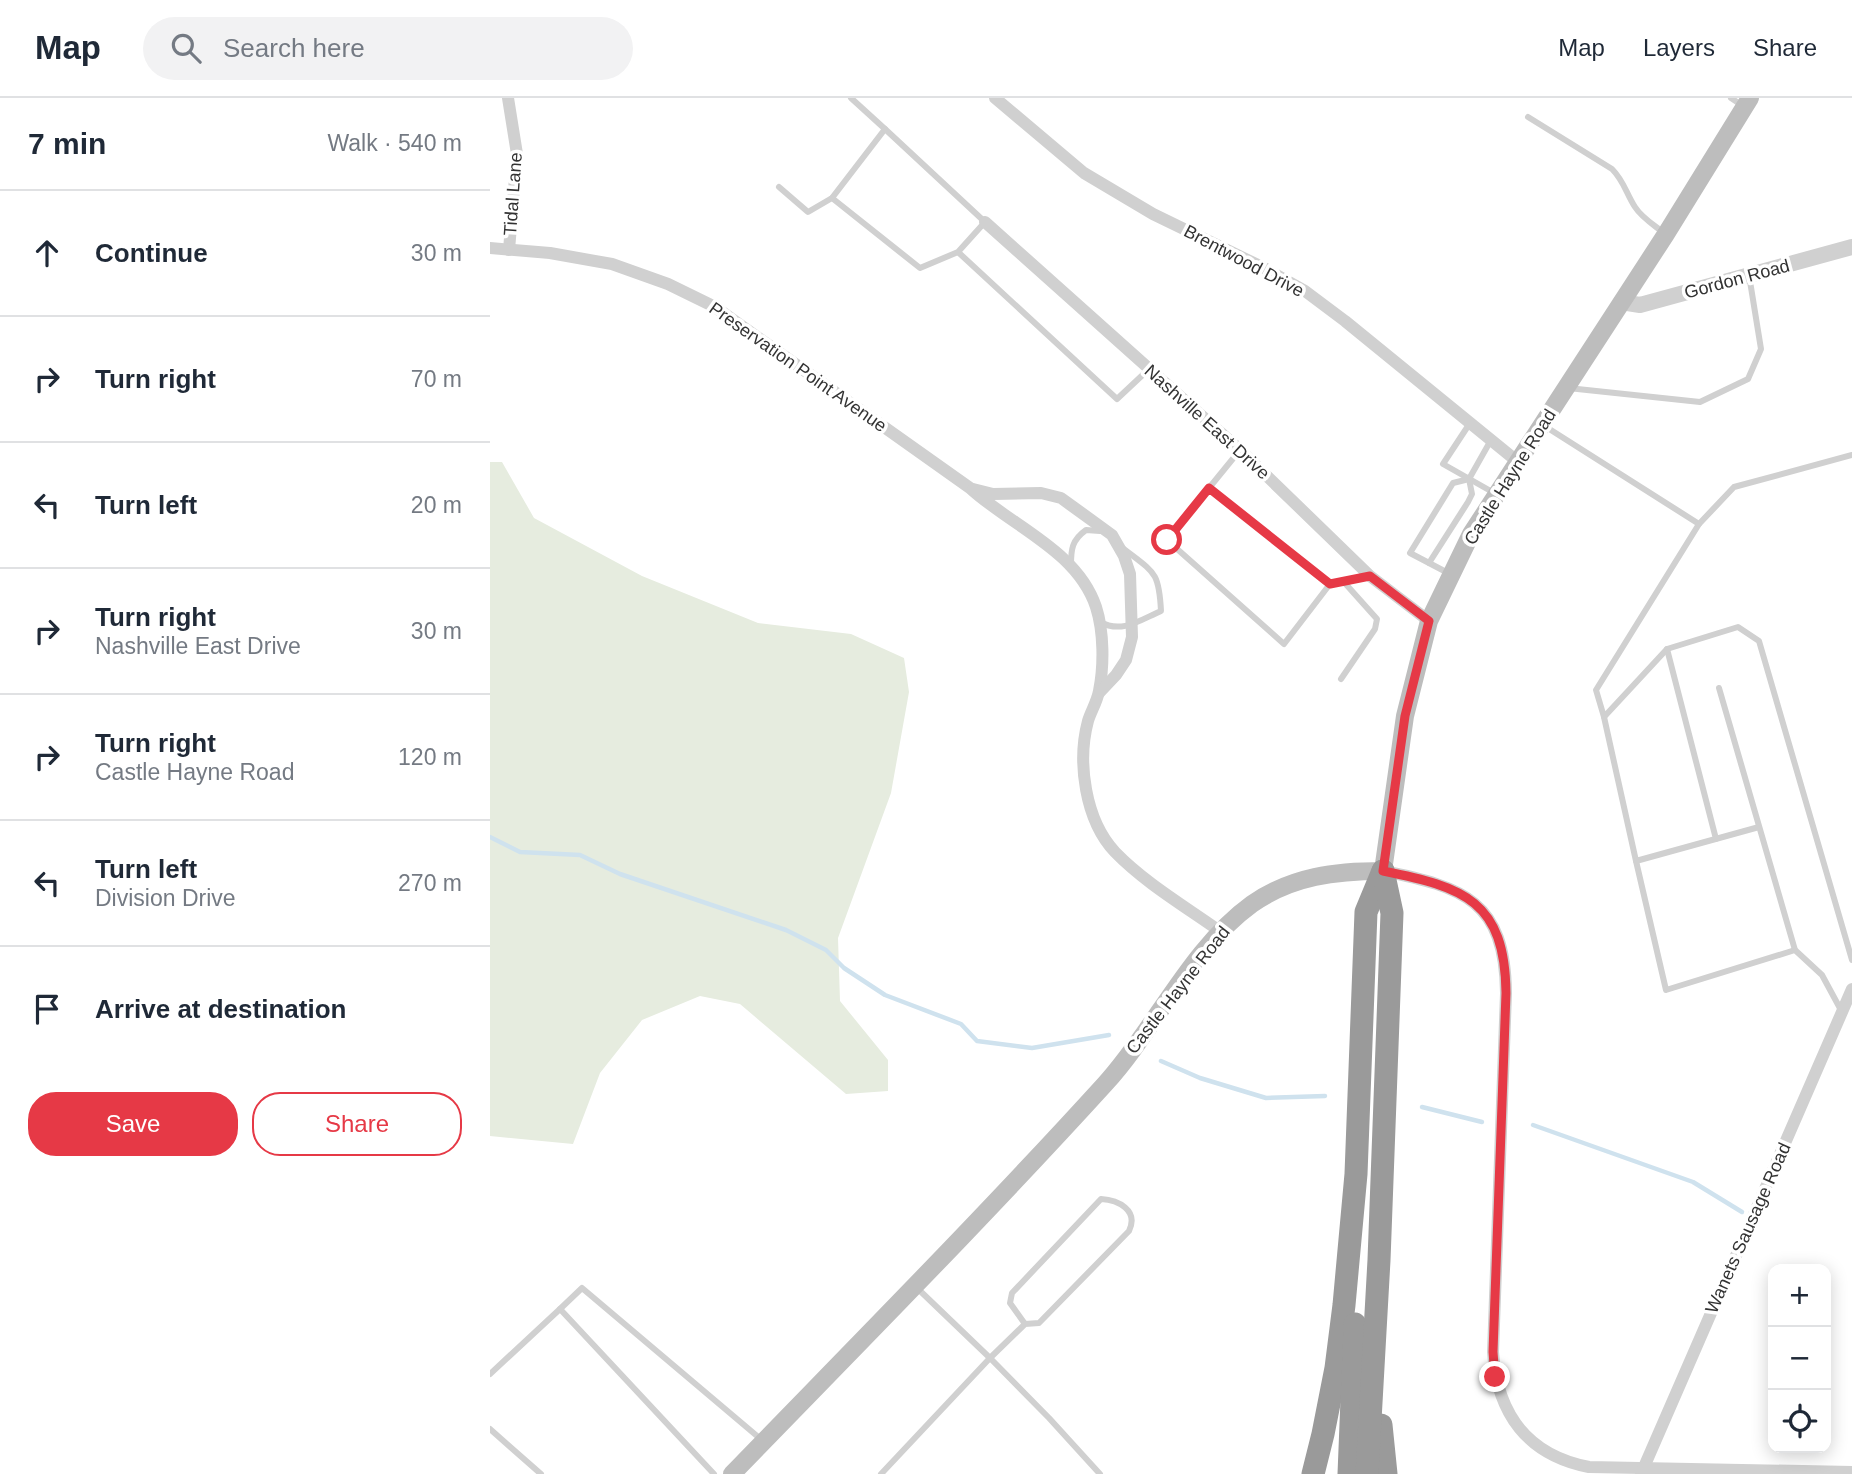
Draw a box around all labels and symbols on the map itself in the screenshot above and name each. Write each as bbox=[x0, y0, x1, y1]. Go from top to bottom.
street label: Tidal Lane bbox=[500, 152, 526, 236]
street label: Brentwood Drive bbox=[1181, 221, 1307, 301]
street label: Gordon Road bbox=[1682, 255, 1792, 303]
street label: Preservation Point Avenue bbox=[706, 298, 890, 436]
street label: Nashville East Drive bbox=[1140, 361, 1274, 483]
street label: Castle Hayne Road bbox=[1460, 406, 1560, 548]
route start bbox=[1151, 524, 1182, 555]
street label: Castle Hayne Road bbox=[1122, 922, 1234, 1058]
street label: Wanets Sausage Road bbox=[1701, 1140, 1795, 1316]
route end bbox=[1479, 1361, 1510, 1392]

